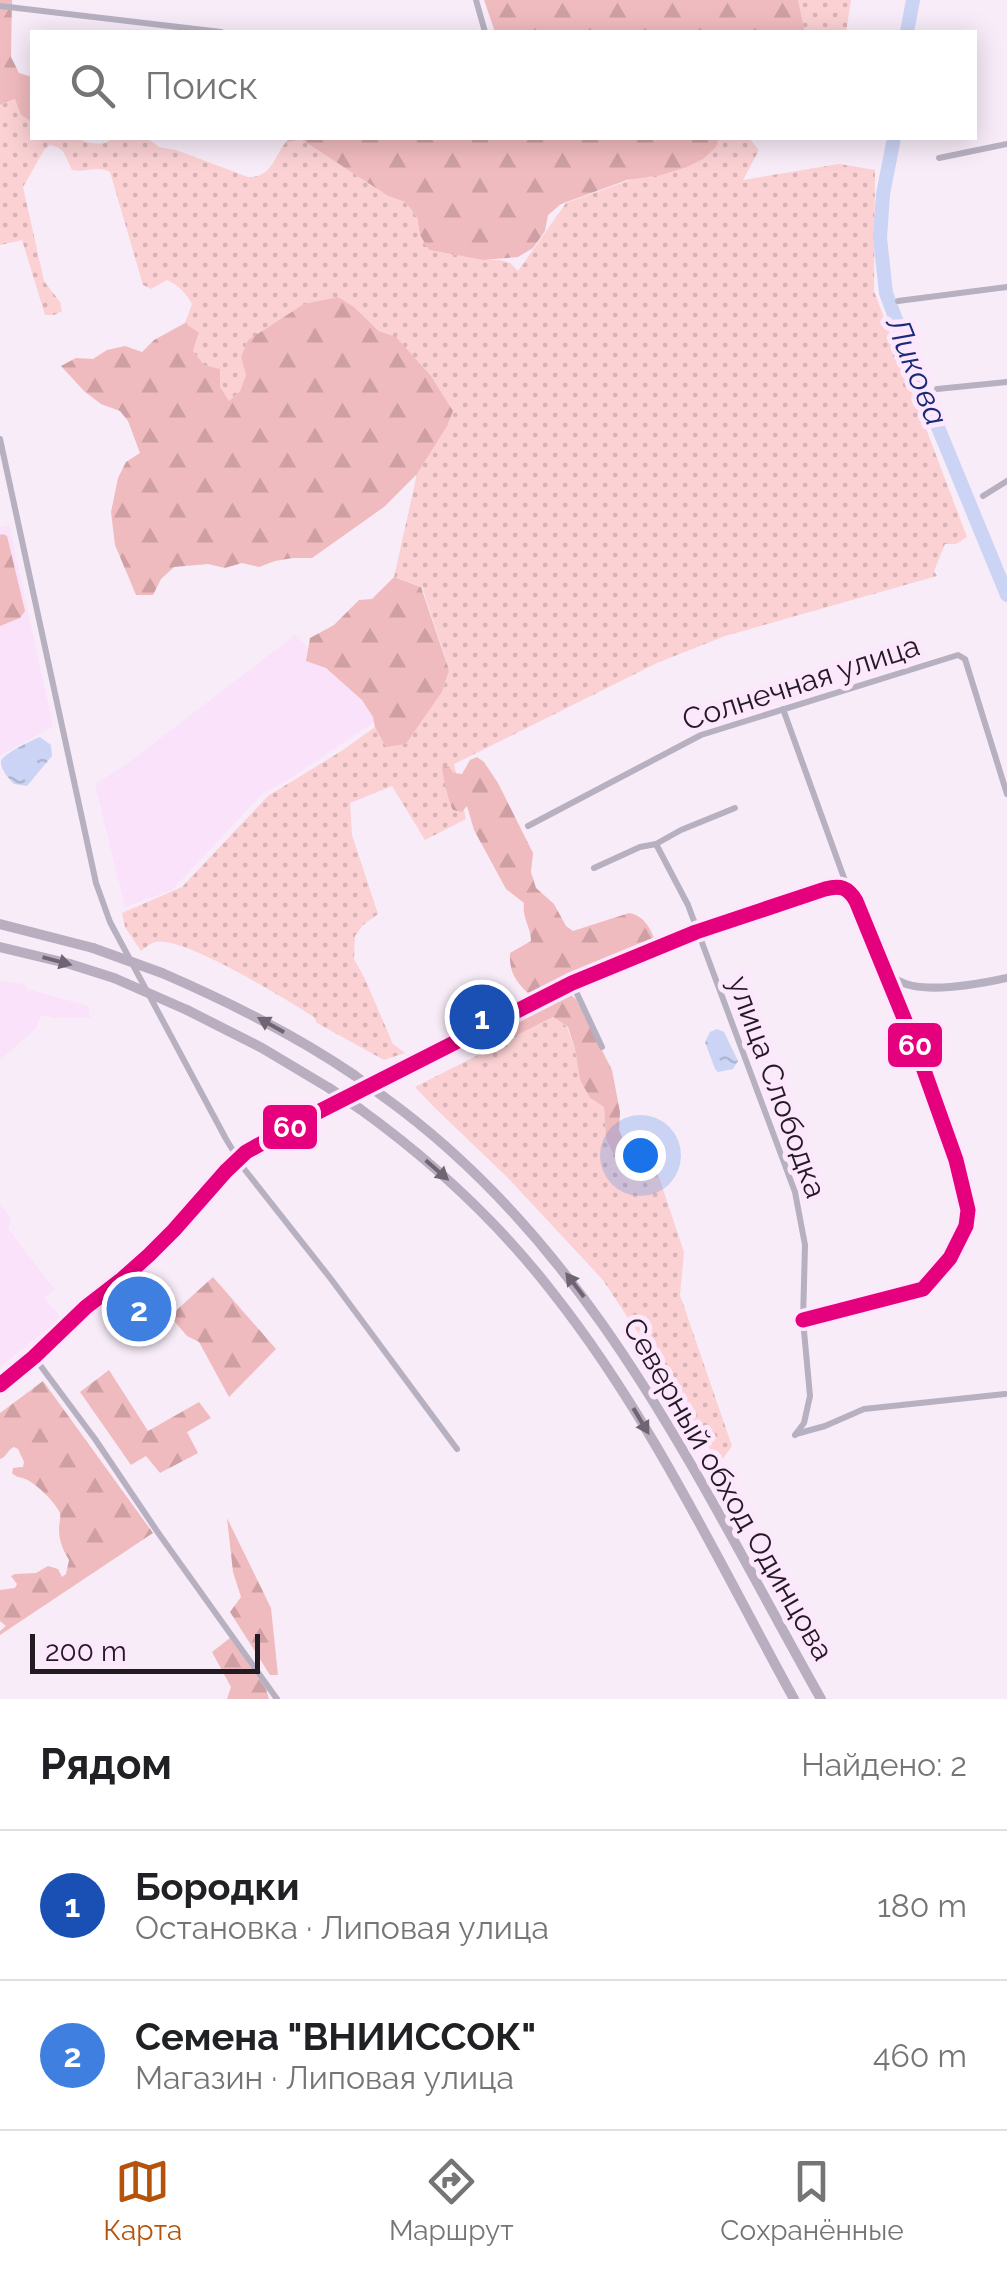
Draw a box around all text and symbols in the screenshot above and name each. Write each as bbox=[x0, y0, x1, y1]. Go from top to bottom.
search box bbox=[30, 30, 977, 140]
icon: search bbox=[65, 58, 120, 113]
text: Поиск bbox=[145, 63, 258, 108]
water label: Ликова bbox=[879, 310, 956, 431]
street label: Солнечная улица bbox=[678, 628, 924, 737]
one-way arrow bbox=[42, 954, 73, 970]
street label: улица Слободка bbox=[721, 971, 834, 1202]
pin: 1 bbox=[450, 980, 514, 1054]
one-way arrow bbox=[256, 1017, 285, 1034]
line badge: 60 bbox=[886, 1021, 944, 1069]
text: 60 bbox=[898, 1029, 932, 1062]
line badge: 60 bbox=[261, 1103, 319, 1151]
text: 60 bbox=[273, 1111, 307, 1144]
your location bbox=[615, 1130, 666, 1181]
one-way arrow bbox=[424, 1158, 449, 1180]
pin: 2 bbox=[106, 1272, 172, 1346]
one-way arrow bbox=[565, 1272, 585, 1298]
street label: Северный обход Одинцова bbox=[616, 1311, 841, 1666]
one-way arrow bbox=[632, 1407, 649, 1435]
scale bar bbox=[30, 1629, 260, 1674]
text: 200 m bbox=[45, 1635, 127, 1668]
text: Рядом bbox=[40, 1740, 172, 1789]
text: Найдено: 2 bbox=[801, 1746, 967, 1783]
text: Бородки bbox=[135, 1864, 300, 1909]
text: 1 bbox=[65, 1887, 80, 1924]
text: 180 m bbox=[877, 1887, 967, 1924]
text: Остановка · Липовая улица bbox=[135, 1909, 549, 1946]
text: Семена "ВНИИССОК" bbox=[135, 2014, 536, 2059]
text: 2 bbox=[63, 2037, 82, 2074]
text: 460 m bbox=[873, 2037, 967, 2074]
text: Магазин · Липовая улица bbox=[135, 2059, 514, 2096]
tab: Карта bbox=[103, 2154, 182, 2247]
tab: Маршрут bbox=[389, 2154, 514, 2247]
tab: Сохранённые bbox=[720, 2154, 904, 2247]

